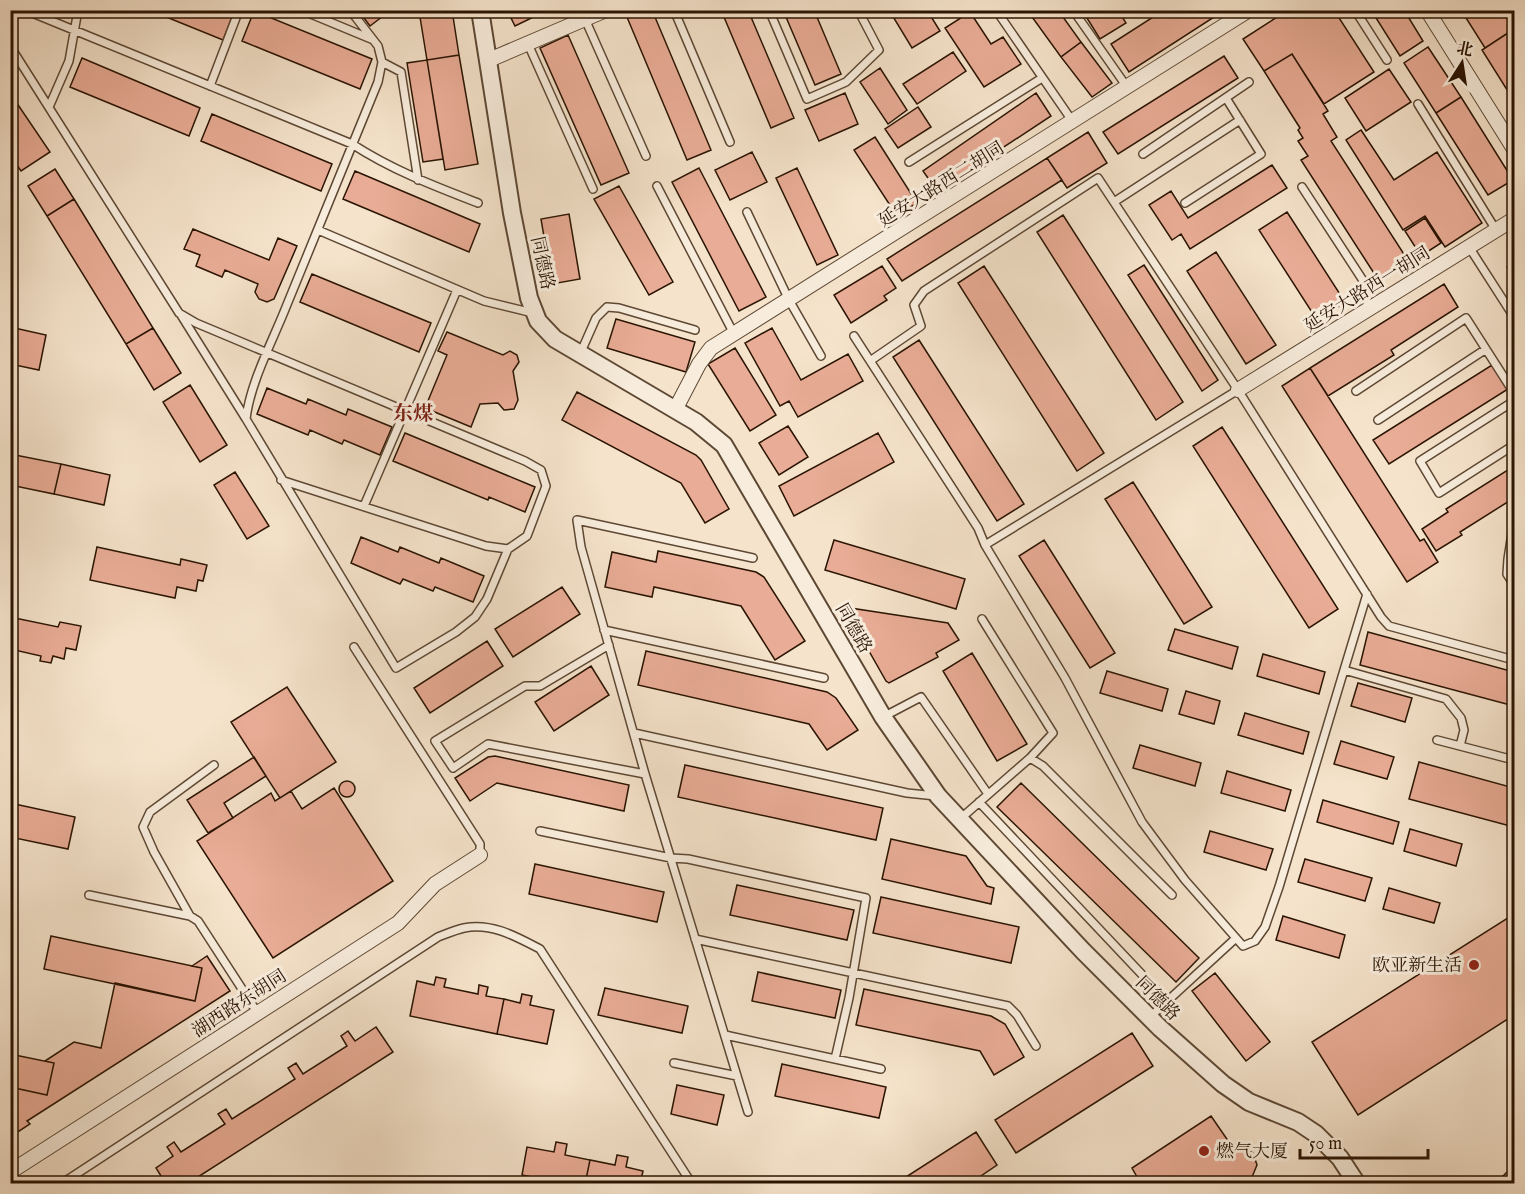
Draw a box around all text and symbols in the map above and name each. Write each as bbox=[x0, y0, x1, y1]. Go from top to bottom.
north arrow bbox=[1432, 33, 1492, 93]
text: 北 bbox=[1455, 39, 1475, 62]
street label: 延安大路西二胡同 bbox=[875, 137, 1009, 233]
street label: 同德路 bbox=[525, 235, 558, 292]
street label: 延安大路西一胡同 bbox=[1301, 242, 1435, 338]
district label: 东煤 bbox=[393, 402, 433, 427]
street label: 同德路 bbox=[829, 600, 876, 658]
place label: 欧亚新生活 bbox=[1372, 955, 1462, 978]
marker: 欧亚新生活 bbox=[1467, 958, 1481, 972]
street label: 湖西路东胡同 bbox=[188, 965, 291, 1043]
street label: 同德路 bbox=[1130, 972, 1184, 1026]
scale bar bbox=[1300, 1122, 1428, 1160]
text: 50 m bbox=[1309, 1133, 1342, 1156]
place label: 燃气大厦 bbox=[1216, 1141, 1288, 1164]
marker: 燃气大厦 bbox=[1197, 1144, 1211, 1158]

